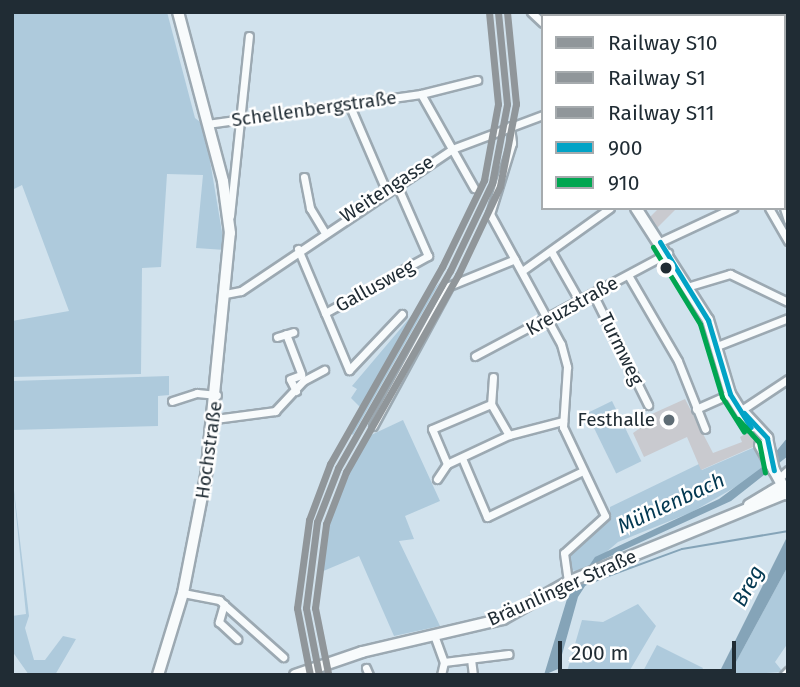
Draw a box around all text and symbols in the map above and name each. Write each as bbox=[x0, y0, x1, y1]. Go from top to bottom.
legend bbox=[541, 14, 786, 210]
text: Railway S10 bbox=[608, 30, 717, 56]
text: Railway S1 bbox=[608, 65, 706, 91]
street label: Schellenbergstraße bbox=[230, 86, 398, 132]
text: Railway S11 bbox=[608, 100, 715, 126]
text: 900 bbox=[608, 135, 642, 161]
street label: Weitengasse bbox=[336, 150, 438, 228]
text: 910 bbox=[608, 170, 639, 196]
street label: Gallusweg bbox=[331, 255, 419, 317]
unlabelled marker bbox=[659, 261, 673, 275]
street label: Kreuzstraße bbox=[522, 271, 622, 341]
street label: Turmweg bbox=[594, 309, 648, 389]
street label: Hochstraße bbox=[191, 400, 227, 500]
place label: Festhalle bbox=[578, 409, 655, 431]
marker: Festhalle bbox=[661, 412, 677, 428]
water label: Mühlenbach bbox=[613, 467, 729, 539]
street label: Bräunlinger Straße bbox=[484, 545, 640, 631]
water label: Breg bbox=[727, 561, 769, 611]
scale bar bbox=[562, 628, 740, 672]
text: 200 m bbox=[571, 640, 628, 666]

